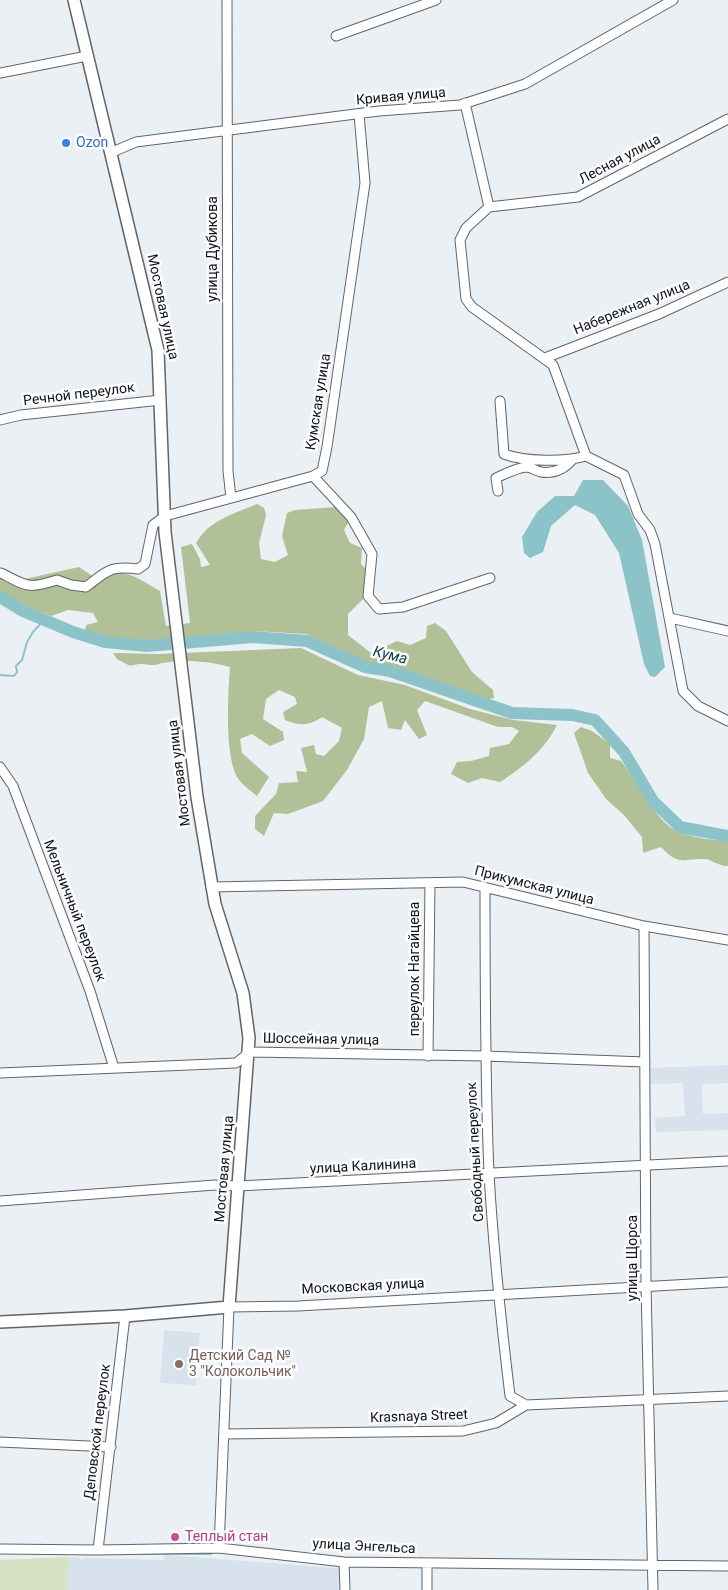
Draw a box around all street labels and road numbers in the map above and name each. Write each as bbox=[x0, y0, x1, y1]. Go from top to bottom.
street label: Кривая улица bbox=[355, 85, 447, 109]
street label: Лесная улица bbox=[576, 131, 664, 189]
street label: улица Дубикова bbox=[205, 196, 221, 302]
street label: Мостовая улица bbox=[143, 253, 181, 361]
street label: Набережная улица bbox=[571, 277, 693, 339]
street label: Кумская улица bbox=[303, 352, 335, 452]
street label: Речной переулок bbox=[22, 380, 136, 410]
street label: Мостовая улица bbox=[165, 719, 195, 827]
street label: Мельничный переулок bbox=[39, 838, 109, 984]
street label: Прикумская улица bbox=[472, 863, 596, 909]
street label: переулок Нагайцева bbox=[407, 902, 423, 1036]
street label: Шоссейная улица bbox=[263, 1031, 379, 1049]
street label: Свободный переулок bbox=[464, 1082, 488, 1222]
street label: Мостовая улица bbox=[212, 1115, 238, 1223]
street label: улица Калинина bbox=[309, 1156, 417, 1178]
street label: улица Щорса bbox=[625, 1215, 641, 1301]
street label: Московская улица bbox=[301, 1275, 425, 1299]
street label: Деповской переулок bbox=[81, 1363, 115, 1501]
street label: Krasnaya Street bbox=[370, 1407, 468, 1427]
street label: улица Энгельса bbox=[312, 1536, 416, 1558]

